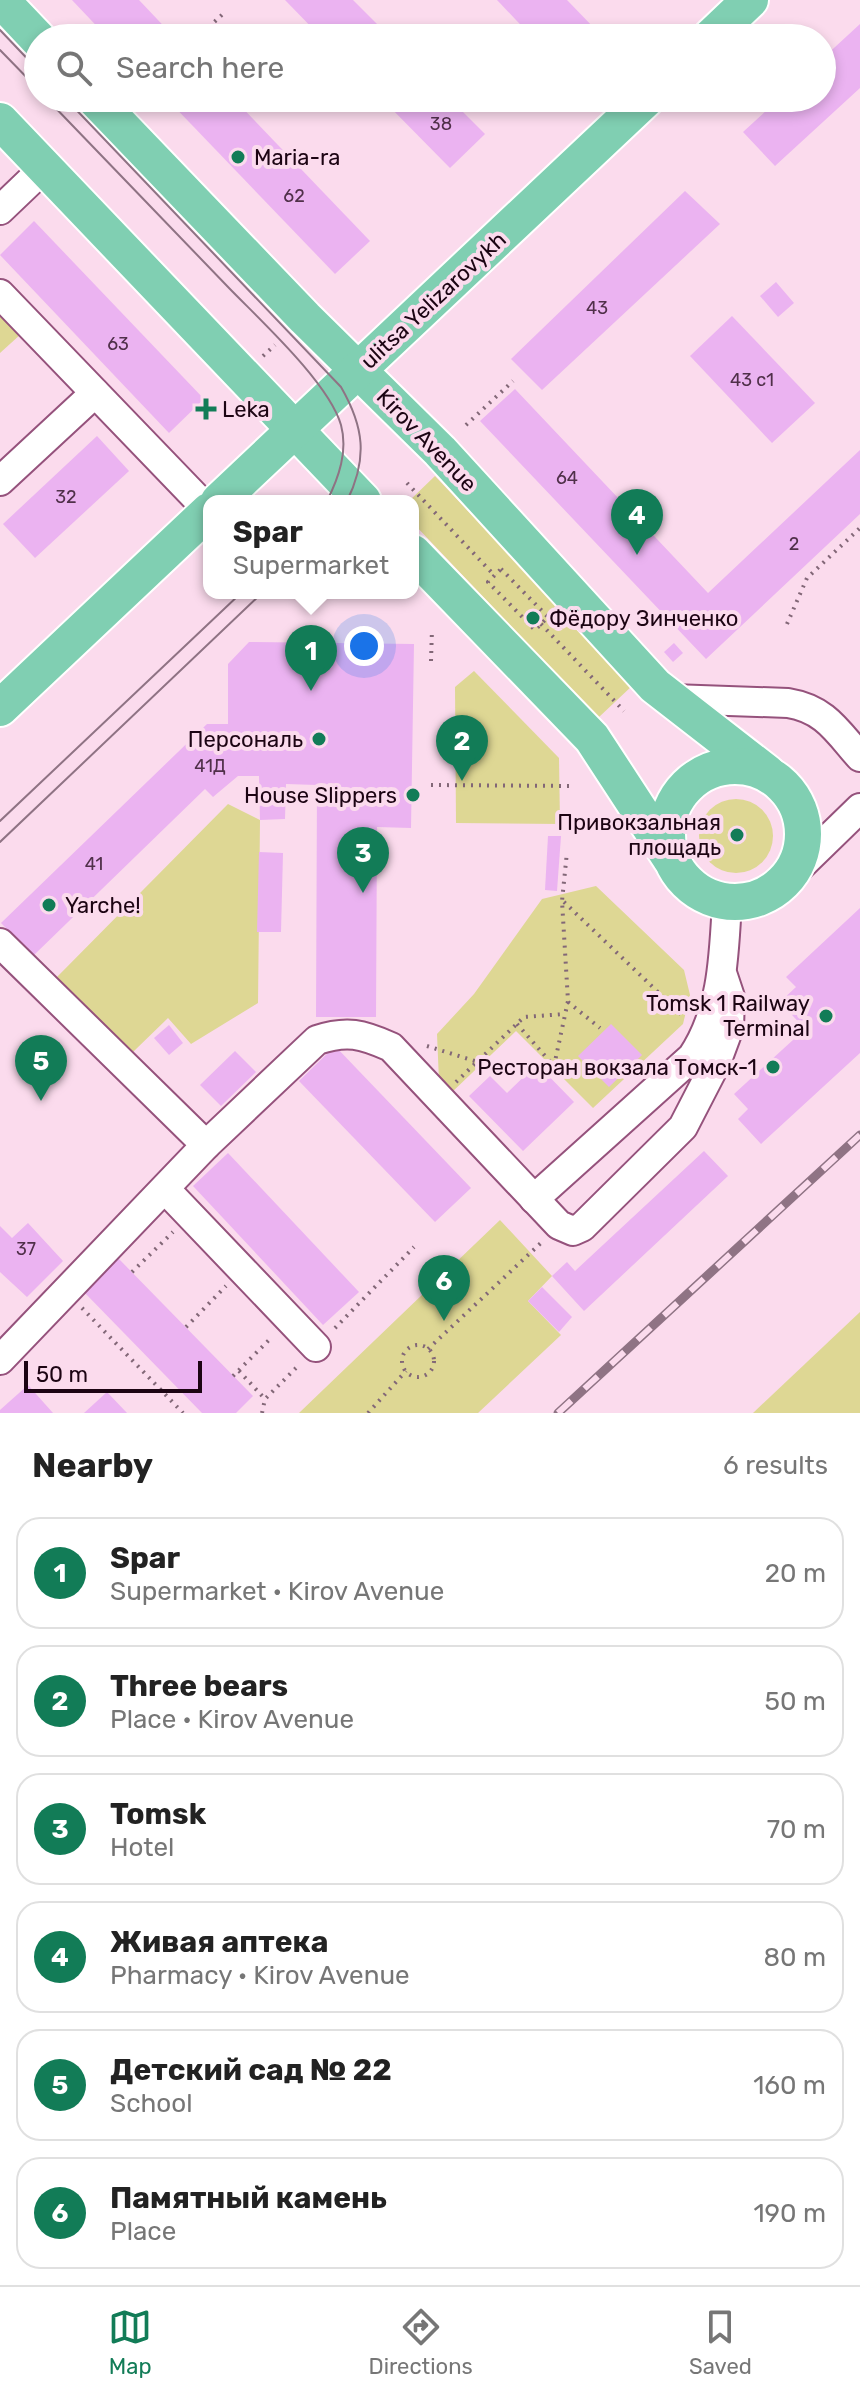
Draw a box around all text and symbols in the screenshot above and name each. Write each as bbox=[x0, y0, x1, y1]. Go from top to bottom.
search box bbox=[24, 24, 836, 112]
icon: search bbox=[52, 46, 96, 90]
text: Search here bbox=[116, 50, 284, 86]
house number: 38 bbox=[430, 113, 452, 135]
place label: Maria-ra bbox=[254, 144, 340, 171]
marker: Maria-ra bbox=[229, 148, 247, 166]
house number: 62 bbox=[283, 185, 305, 207]
street label: ulitsa Yelizarovykh bbox=[355, 226, 512, 375]
house number: 43 bbox=[586, 297, 608, 319]
house number: 63 bbox=[107, 333, 129, 355]
house number: 43 с1 bbox=[730, 369, 774, 391]
street label: Kirov Avenue bbox=[371, 383, 482, 497]
place label: Leka bbox=[222, 396, 270, 423]
marker: Leka bbox=[197, 400, 215, 418]
house number: 64 bbox=[556, 467, 578, 489]
house number: 32 bbox=[55, 486, 77, 508]
pin: 4 bbox=[611, 489, 663, 555]
popup bbox=[203, 495, 419, 599]
text: Spar bbox=[233, 514, 303, 550]
house number: 2 bbox=[789, 533, 799, 555]
text: Supermarket bbox=[233, 550, 389, 581]
place label: Фёдору Зинченко bbox=[549, 605, 738, 632]
marker: Фёдору Зинченко bbox=[524, 609, 542, 627]
pin: 1 bbox=[285, 625, 337, 691]
your location bbox=[344, 626, 384, 666]
pin: 2 bbox=[436, 715, 488, 781]
place label: Персональ bbox=[188, 726, 303, 753]
marker: Персональ bbox=[310, 730, 328, 748]
house number: 41Д bbox=[194, 755, 226, 777]
place label: House Slippers bbox=[244, 782, 397, 809]
marker: House Slippers bbox=[404, 786, 422, 804]
place label: Привокзальная площадь bbox=[557, 809, 721, 861]
marker: Привокзальная площадь bbox=[728, 826, 746, 844]
pin: 3 bbox=[337, 827, 389, 893]
house number: 41 bbox=[85, 853, 103, 875]
place label: Yarche! bbox=[65, 892, 141, 919]
marker: Yarche! bbox=[40, 896, 58, 914]
place label: Tomsk 1 Railway Terminal bbox=[646, 990, 810, 1042]
marker: Tomsk 1 Railway Terminal bbox=[817, 1007, 835, 1025]
pin: 5 bbox=[15, 1035, 67, 1101]
place label: Ресторан вокзала Томск-1 bbox=[477, 1054, 757, 1081]
marker: Ресторан вокзала Томск-1 bbox=[764, 1058, 782, 1076]
house number: 37 bbox=[16, 1238, 36, 1260]
pin: 6 bbox=[418, 1255, 470, 1321]
scale bar bbox=[24, 1357, 202, 1393]
text: 50 m bbox=[36, 1361, 88, 1388]
text: Nearby bbox=[32, 1445, 153, 1486]
text: 6 results bbox=[723, 1450, 828, 1481]
text: Spar bbox=[110, 1540, 180, 1576]
text: 1 bbox=[54, 1558, 66, 1589]
text: 20 m bbox=[765, 1558, 826, 1589]
text: Supermarket · Kirov Avenue bbox=[110, 1576, 444, 1607]
text: Three bears bbox=[110, 1668, 288, 1704]
text: 2 bbox=[52, 1686, 68, 1717]
text: 50 m bbox=[765, 1686, 826, 1717]
text: Place · Kirov Avenue bbox=[110, 1704, 354, 1735]
text: Tomsk bbox=[110, 1796, 206, 1832]
text: 3 bbox=[51, 1814, 69, 1845]
text: 70 m bbox=[767, 1814, 826, 1845]
text: Hotel bbox=[110, 1832, 174, 1863]
text: Живая аптека bbox=[110, 1924, 328, 1960]
text: 4 bbox=[51, 1942, 69, 1973]
text: 80 m bbox=[763, 1942, 826, 1973]
text: Pharmacy · Kirov Avenue bbox=[110, 1960, 410, 1991]
text: Детский сад № 22 bbox=[110, 2052, 392, 2088]
text: 5 bbox=[52, 2070, 68, 2101]
text: 160 m bbox=[753, 2070, 826, 2101]
text: School bbox=[110, 2088, 193, 2119]
text: Памятный камень bbox=[110, 2180, 387, 2216]
text: 6 bbox=[52, 2198, 68, 2229]
text: 190 m bbox=[753, 2198, 826, 2229]
text: Place bbox=[110, 2216, 176, 2247]
tab: Map bbox=[108, 2305, 152, 2380]
tab: Directions bbox=[368, 2305, 473, 2380]
tab: Saved bbox=[689, 2305, 752, 2380]

